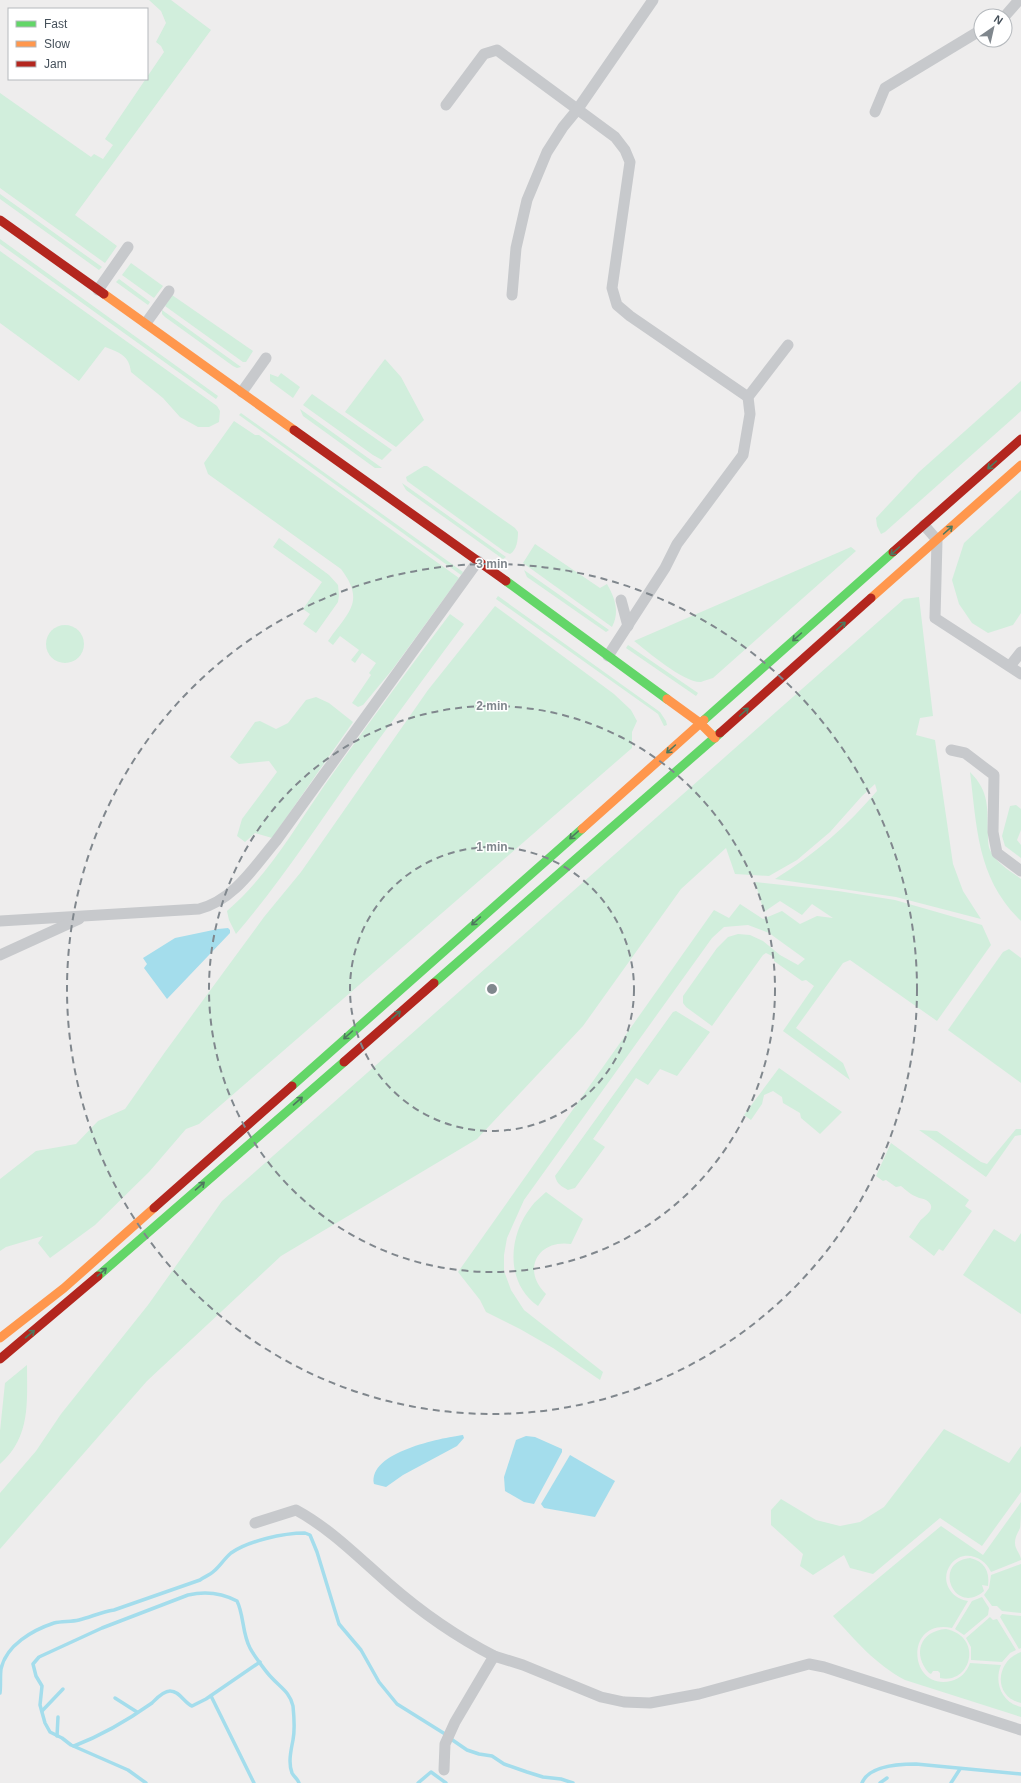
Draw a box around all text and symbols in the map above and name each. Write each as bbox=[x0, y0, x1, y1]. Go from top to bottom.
legend bbox=[8, 8, 148, 80]
north arrow bbox=[973, 8, 1013, 48]
text: N bbox=[992, 13, 1005, 27]
text: Fast bbox=[44, 17, 68, 31]
text: Slow bbox=[44, 37, 70, 51]
text: Jam bbox=[44, 57, 67, 71]
one-way arrow bbox=[987, 460, 997, 470]
one-way arrow bbox=[943, 525, 954, 534]
one-way arrow bbox=[889, 547, 900, 556]
text: 3 min bbox=[476, 557, 508, 571]
one-way arrow bbox=[836, 621, 846, 630]
one-way arrow bbox=[792, 633, 802, 642]
text: 2 min bbox=[476, 699, 508, 713]
one-way arrow bbox=[738, 708, 748, 717]
one-way arrow bbox=[666, 745, 676, 754]
one-way arrow bbox=[569, 831, 579, 840]
text: 1 min bbox=[476, 840, 508, 854]
one-way arrow bbox=[471, 917, 482, 926]
centre of rings bbox=[485, 982, 499, 996]
one-way arrow bbox=[391, 1011, 401, 1020]
one-way arrow bbox=[342, 1031, 353, 1040]
one-way arrow bbox=[292, 1096, 303, 1105]
one-way arrow bbox=[194, 1182, 205, 1191]
one-way arrow bbox=[97, 1267, 107, 1277]
one-way arrow bbox=[24, 1330, 35, 1339]

